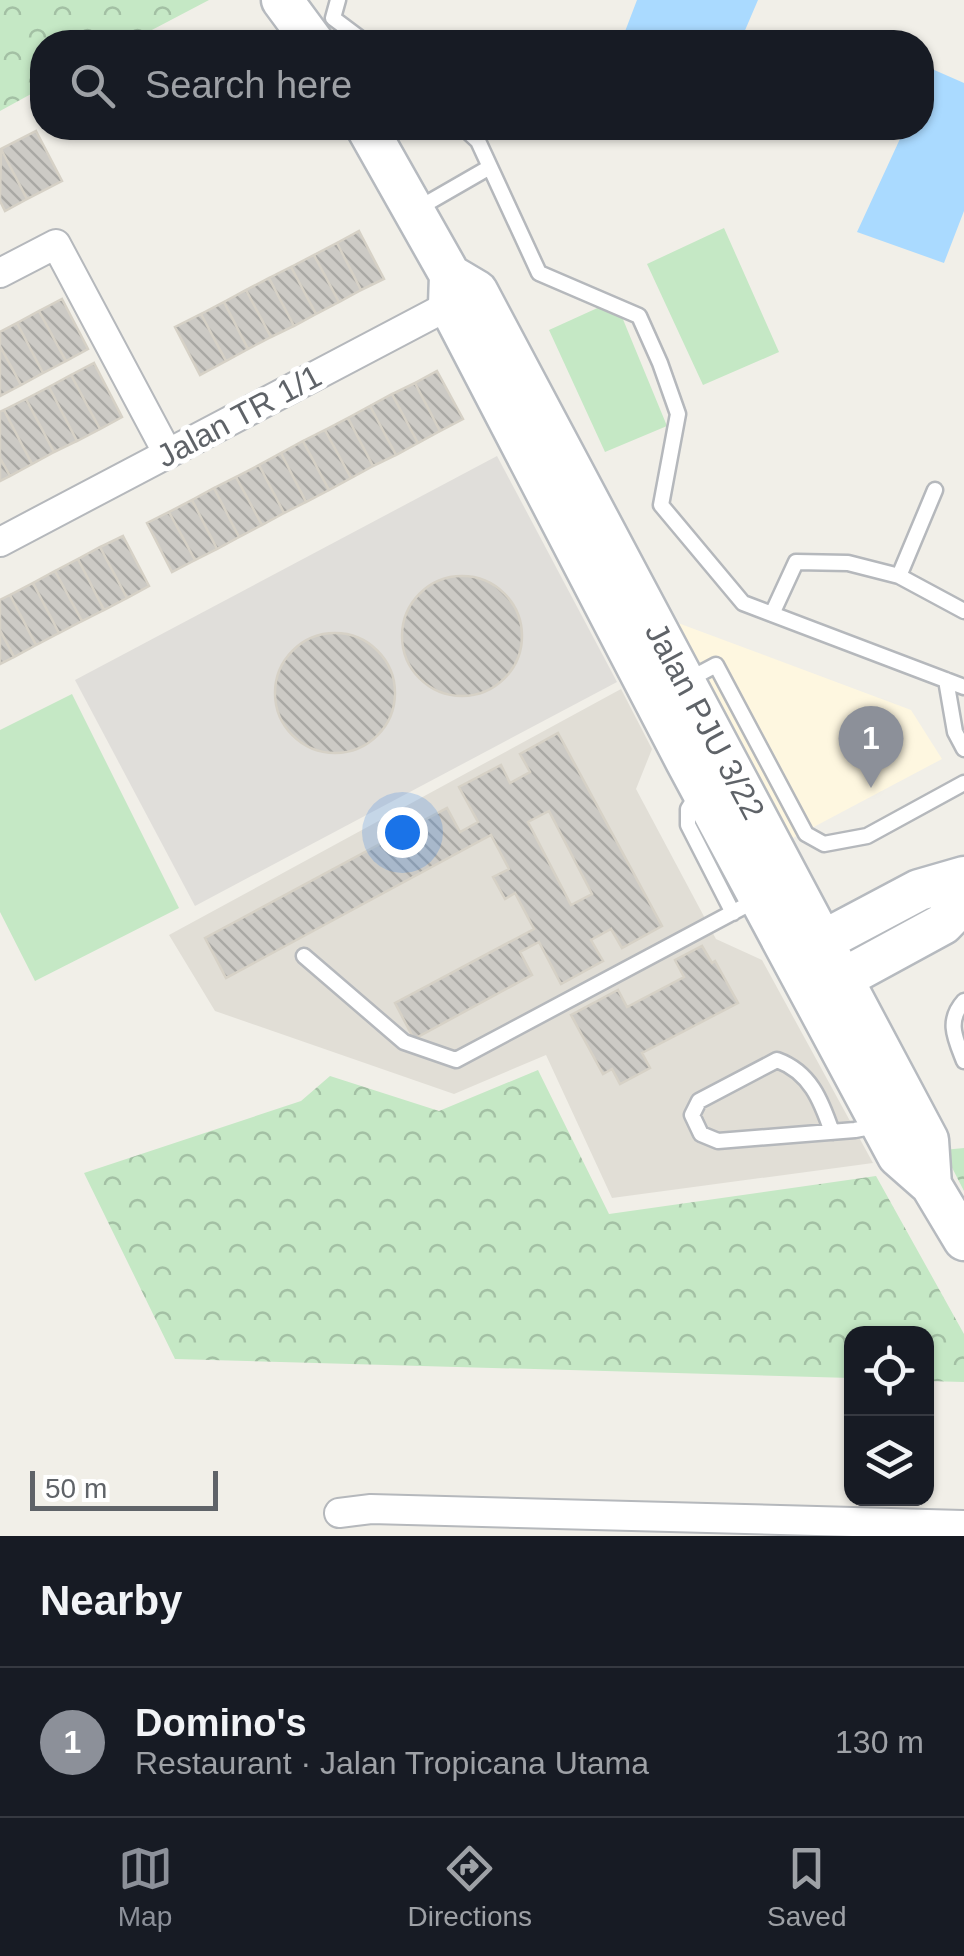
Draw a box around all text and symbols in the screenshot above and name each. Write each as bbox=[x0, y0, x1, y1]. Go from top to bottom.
search box bbox=[30, 30, 934, 140]
icon: search bbox=[65, 58, 120, 113]
text: Search here bbox=[145, 64, 352, 106]
street label: Jalan TR 1/1 bbox=[151, 358, 327, 474]
street label: Jalan PJU 3/22 bbox=[638, 617, 772, 825]
pin: 1 bbox=[838, 706, 904, 788]
your location bbox=[377, 807, 428, 858]
map controls bbox=[844, 1326, 934, 1506]
button: locate bbox=[844, 1326, 934, 1416]
button: layers bbox=[844, 1416, 934, 1506]
scale bar bbox=[30, 1466, 218, 1510]
text: 50 m bbox=[45, 1473, 107, 1504]
text: Nearby bbox=[40, 1577, 182, 1624]
text: Domino's bbox=[135, 1702, 307, 1744]
text: 1 bbox=[64, 1724, 81, 1760]
text: 130 m bbox=[835, 1724, 924, 1760]
text: Restaurant · Jalan Tropicana Utama bbox=[135, 1745, 649, 1781]
tab: Map bbox=[118, 1841, 173, 1933]
tab: Directions bbox=[408, 1841, 532, 1933]
tab: Saved bbox=[767, 1841, 846, 1933]

